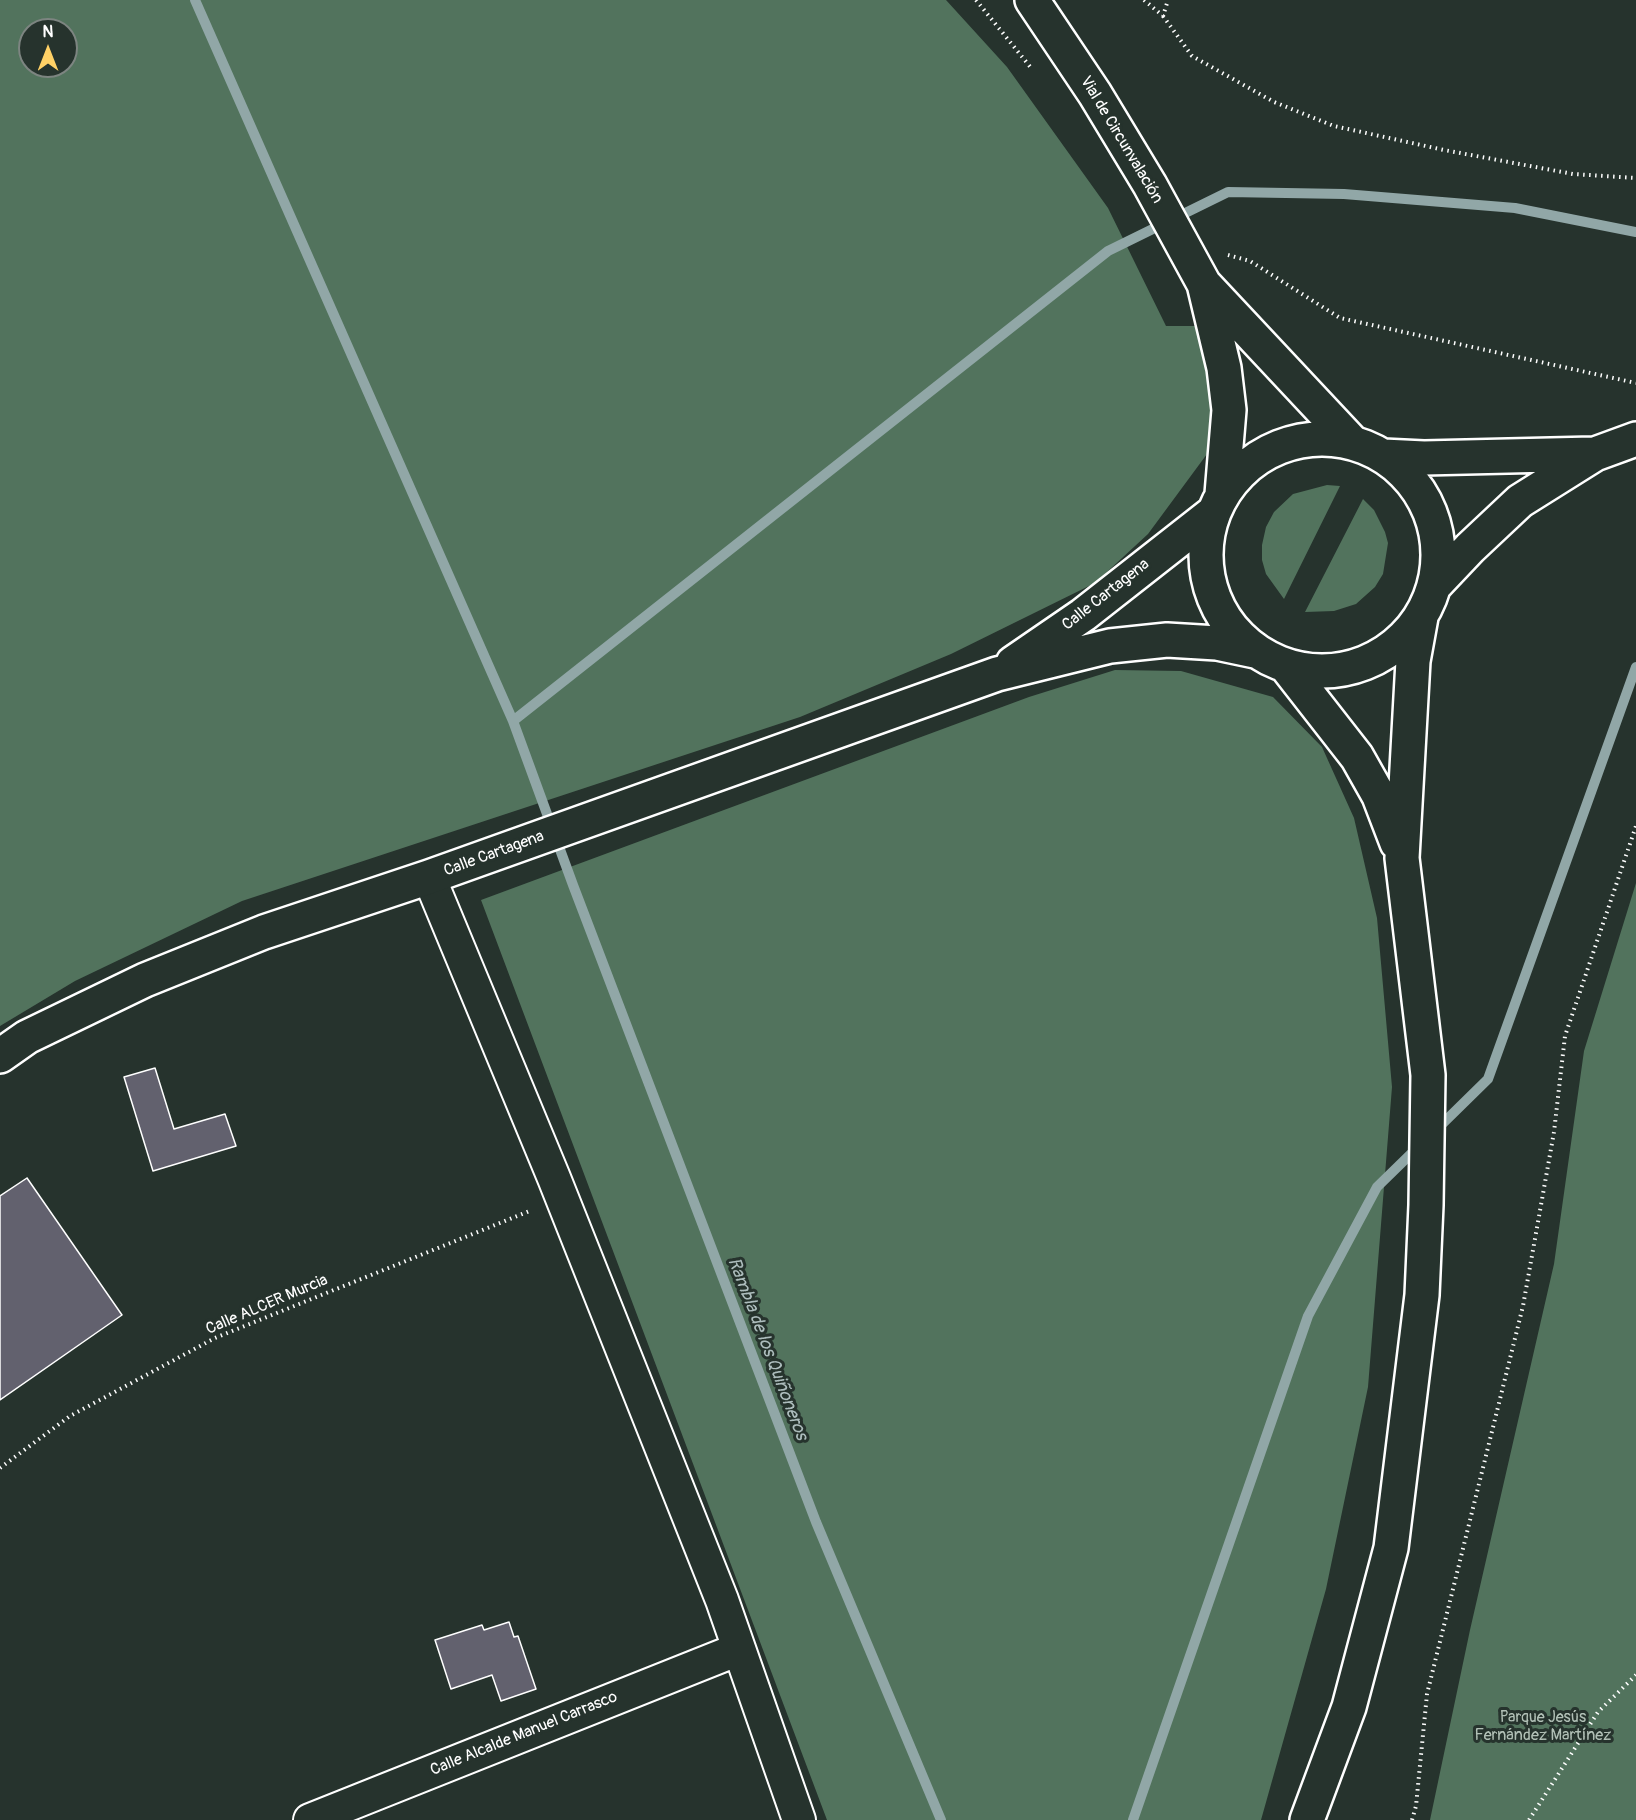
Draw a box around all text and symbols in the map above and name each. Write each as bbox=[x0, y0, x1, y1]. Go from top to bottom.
north arrow bbox=[18, 18, 78, 78]
text: N bbox=[43, 22, 53, 42]
street label: Vial de Circunvalación bbox=[1075, 73, 1167, 207]
street label: Calle Cartagena bbox=[1059, 555, 1153, 635]
street label: Calle Cartagena bbox=[441, 827, 547, 881]
water label: Rambla de los Quiñoneros bbox=[722, 1255, 812, 1443]
street label: Calle ALCER Murcia bbox=[203, 1271, 331, 1339]
street label: Calle Alcalde Manuel Carrasco bbox=[428, 1688, 620, 1780]
park label: Parque Jesús Fernández Martínez bbox=[1475, 1708, 1611, 1746]

